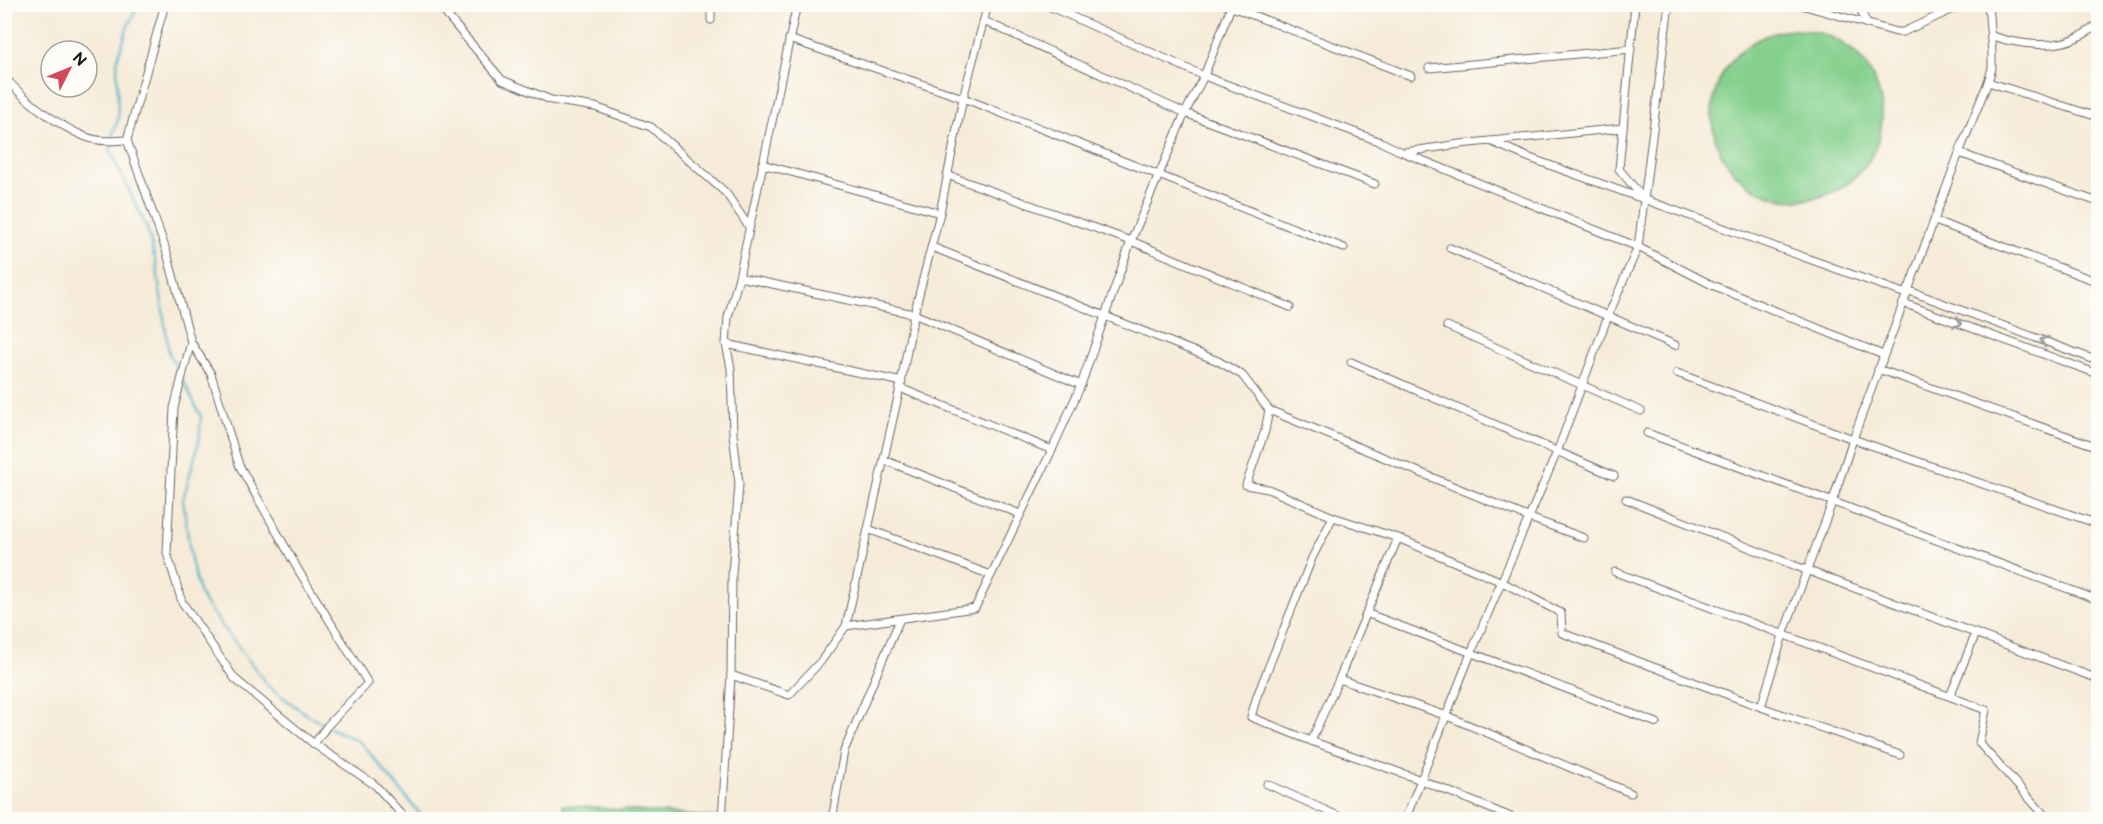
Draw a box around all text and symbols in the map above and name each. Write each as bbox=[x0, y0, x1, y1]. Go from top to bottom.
north arrow bbox=[39, 39, 99, 99]
text: N bbox=[68, 49, 90, 71]
one-way arrow bbox=[1952, 315, 1963, 328]
one-way arrow bbox=[2039, 335, 2050, 348]

